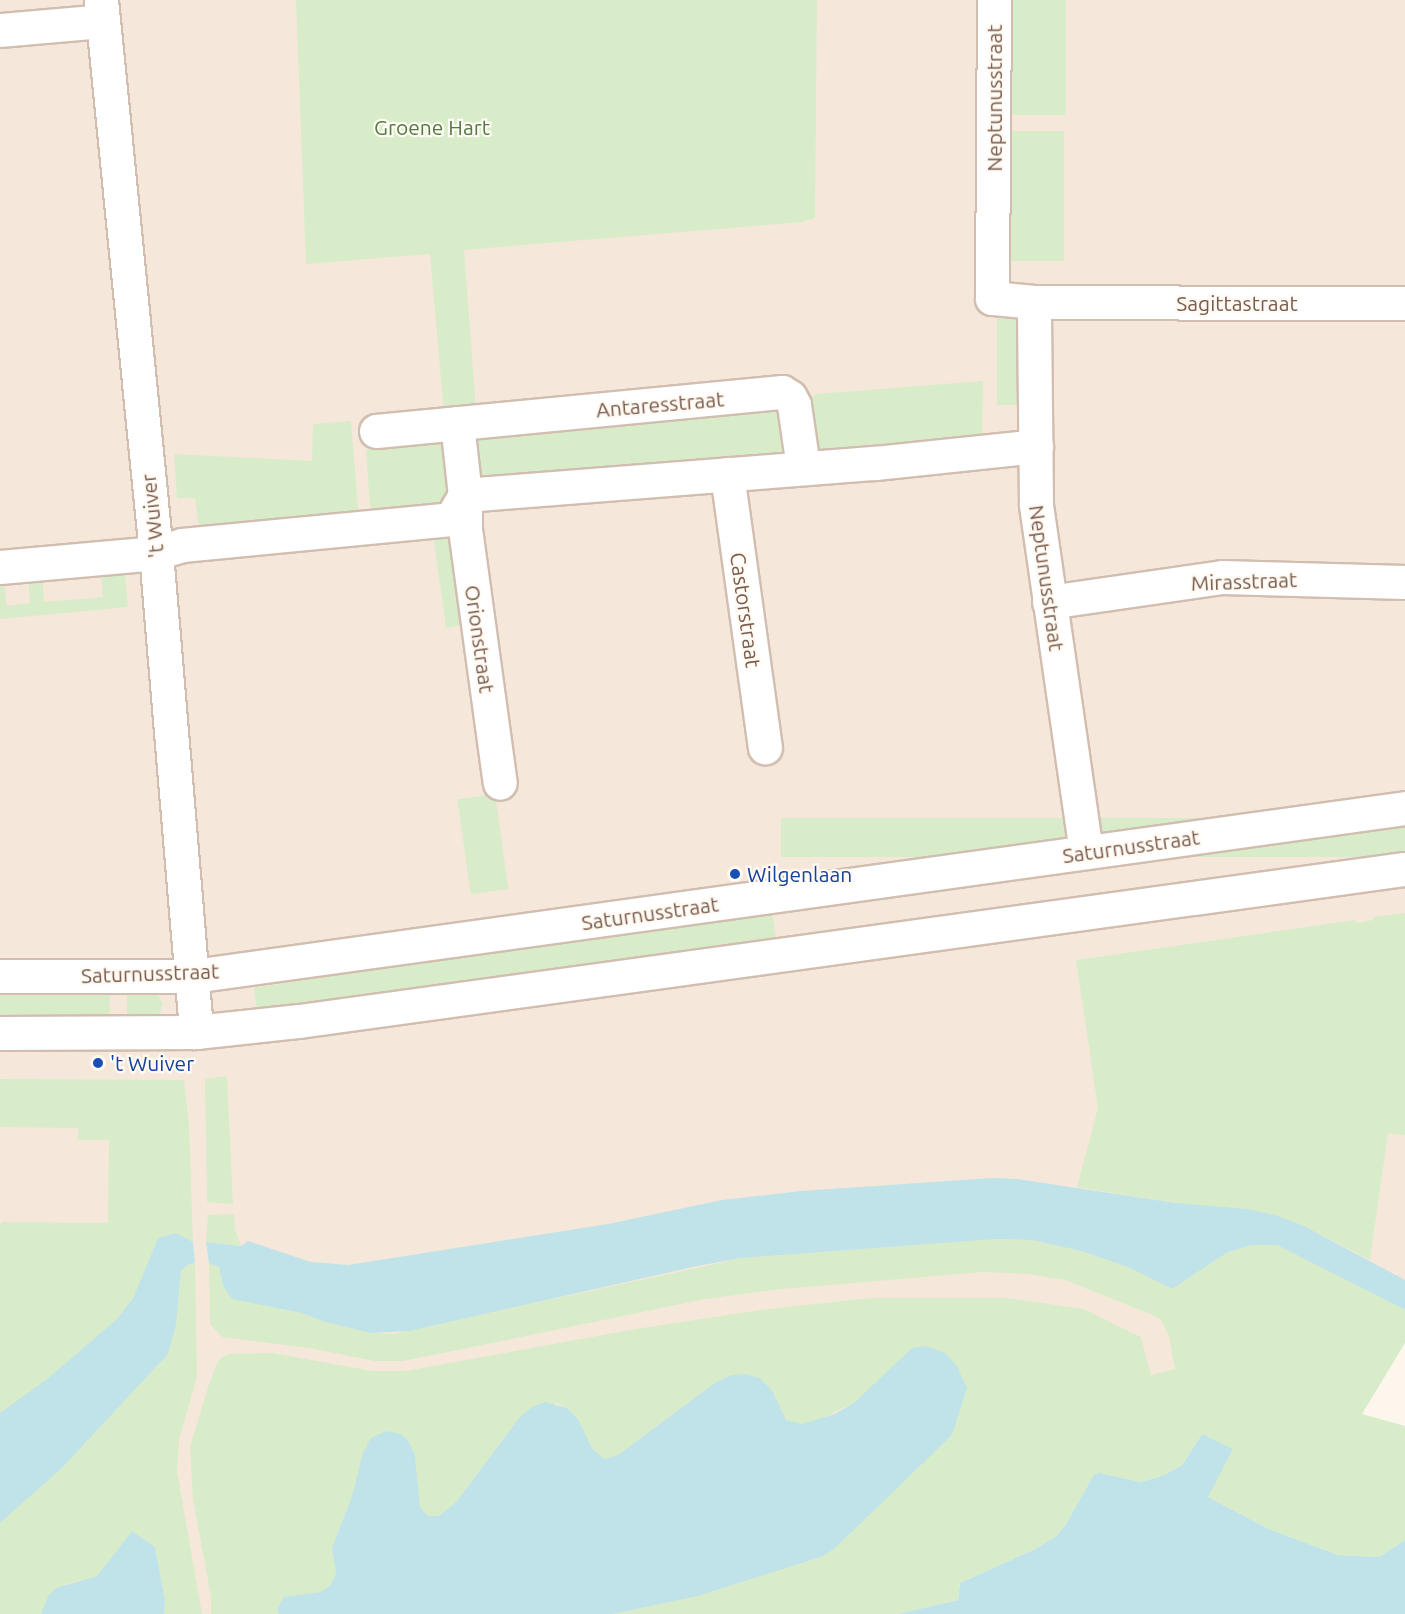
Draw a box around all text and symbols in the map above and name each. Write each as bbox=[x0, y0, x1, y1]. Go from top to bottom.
street label: Neptunusstraat bbox=[981, 24, 1007, 172]
park label: Groene Hart bbox=[374, 114, 490, 140]
street label: Sagittastraat bbox=[1176, 290, 1298, 316]
street label: Antaresstraat bbox=[595, 386, 725, 422]
street label: 't Wuiver bbox=[135, 473, 169, 559]
street label: Neptunusstraat bbox=[1024, 503, 1070, 653]
street label: Castorstraat bbox=[725, 551, 767, 669]
street label: Mirasstraat bbox=[1190, 567, 1298, 595]
street label: Orionstraat bbox=[460, 583, 500, 695]
street label: Saturnusstraat bbox=[1061, 824, 1201, 868]
place label: Wilgenlaan bbox=[747, 861, 852, 887]
marker: Wilgenlaan bbox=[728, 867, 742, 881]
street label: Saturnusstraat bbox=[580, 891, 720, 935]
street label: Saturnusstraat bbox=[80, 958, 220, 988]
place label: 't Wuiver bbox=[110, 1050, 194, 1076]
marker: 't Wuiver bbox=[91, 1056, 105, 1070]

